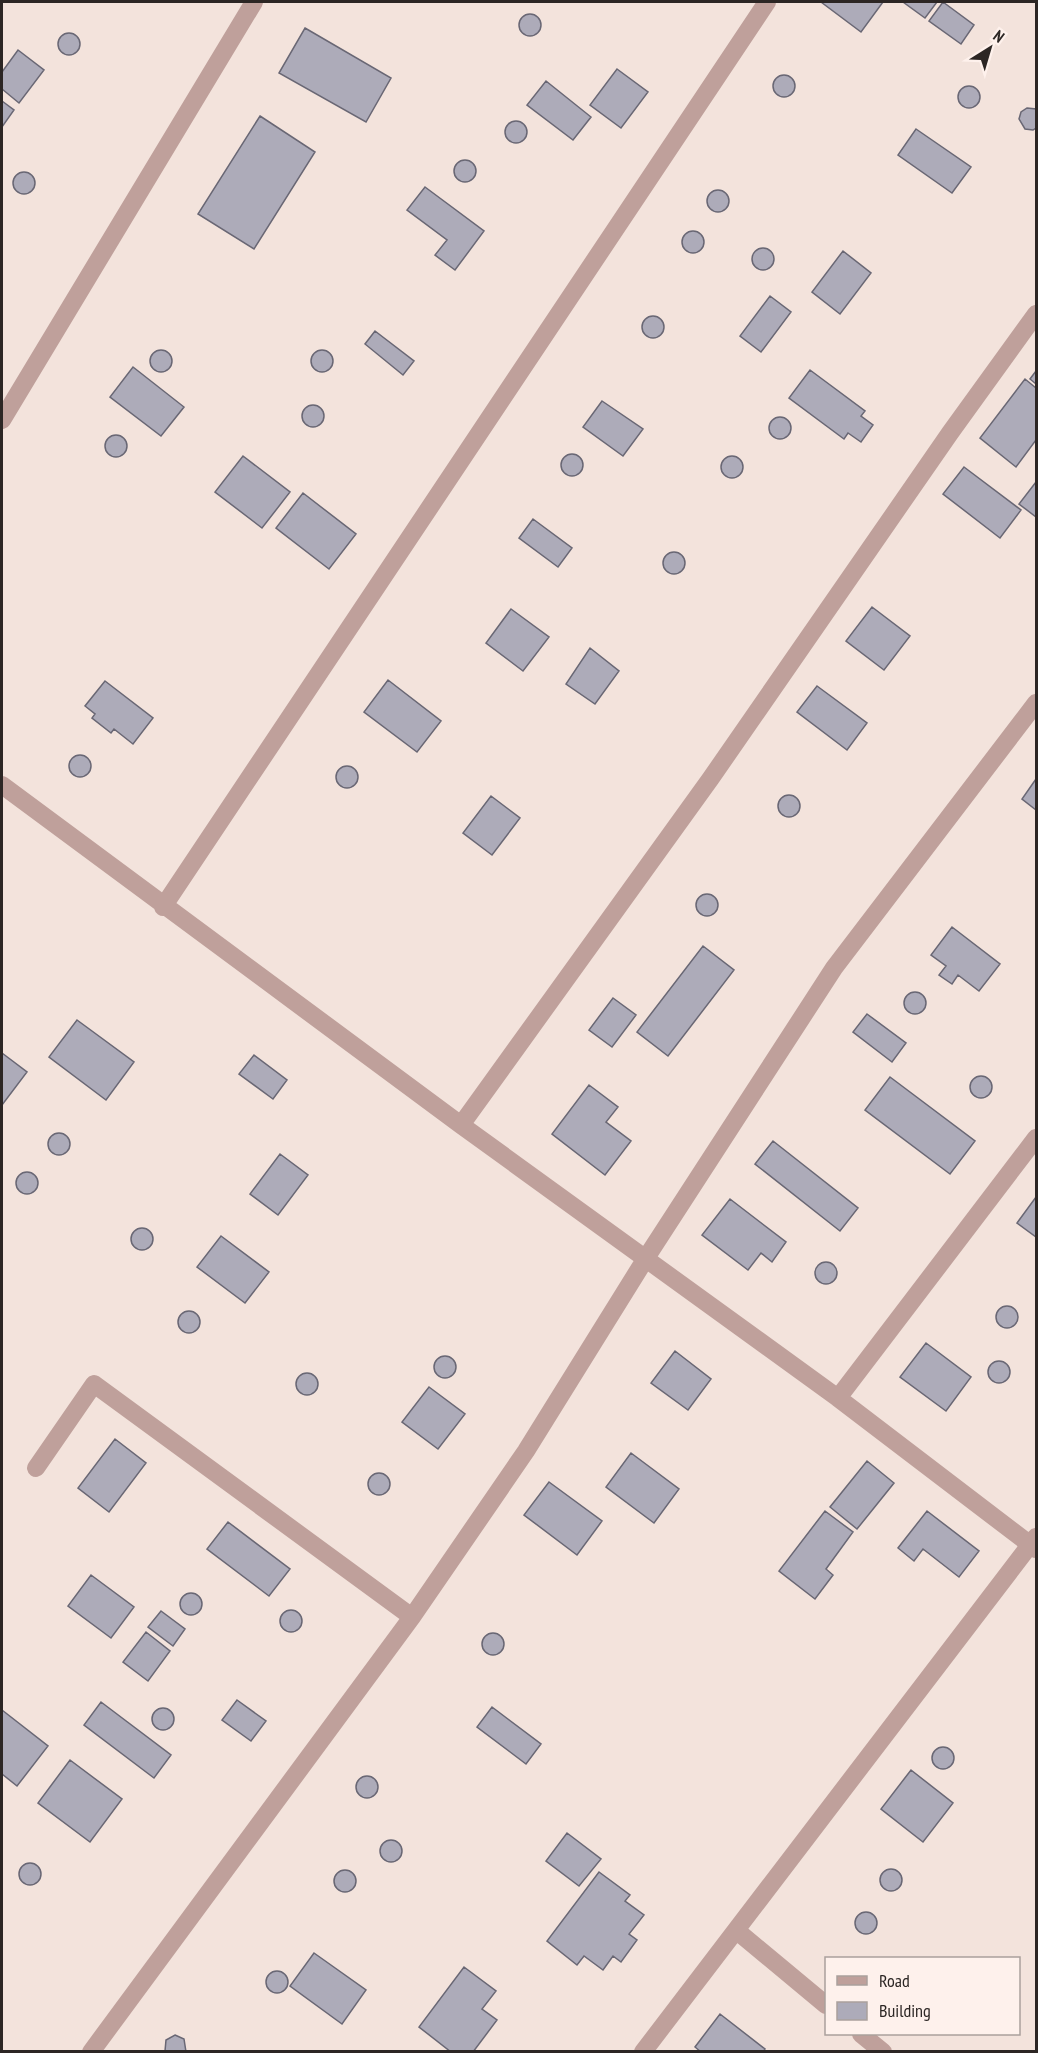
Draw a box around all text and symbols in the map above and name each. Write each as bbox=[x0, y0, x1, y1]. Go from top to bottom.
north arrow bbox=[960, 18, 1020, 78]
text: N bbox=[990, 25, 1008, 47]
legend bbox=[825, 1957, 1020, 2035]
text: Road bbox=[879, 1969, 910, 1992]
text: Building bbox=[879, 1999, 931, 2022]

